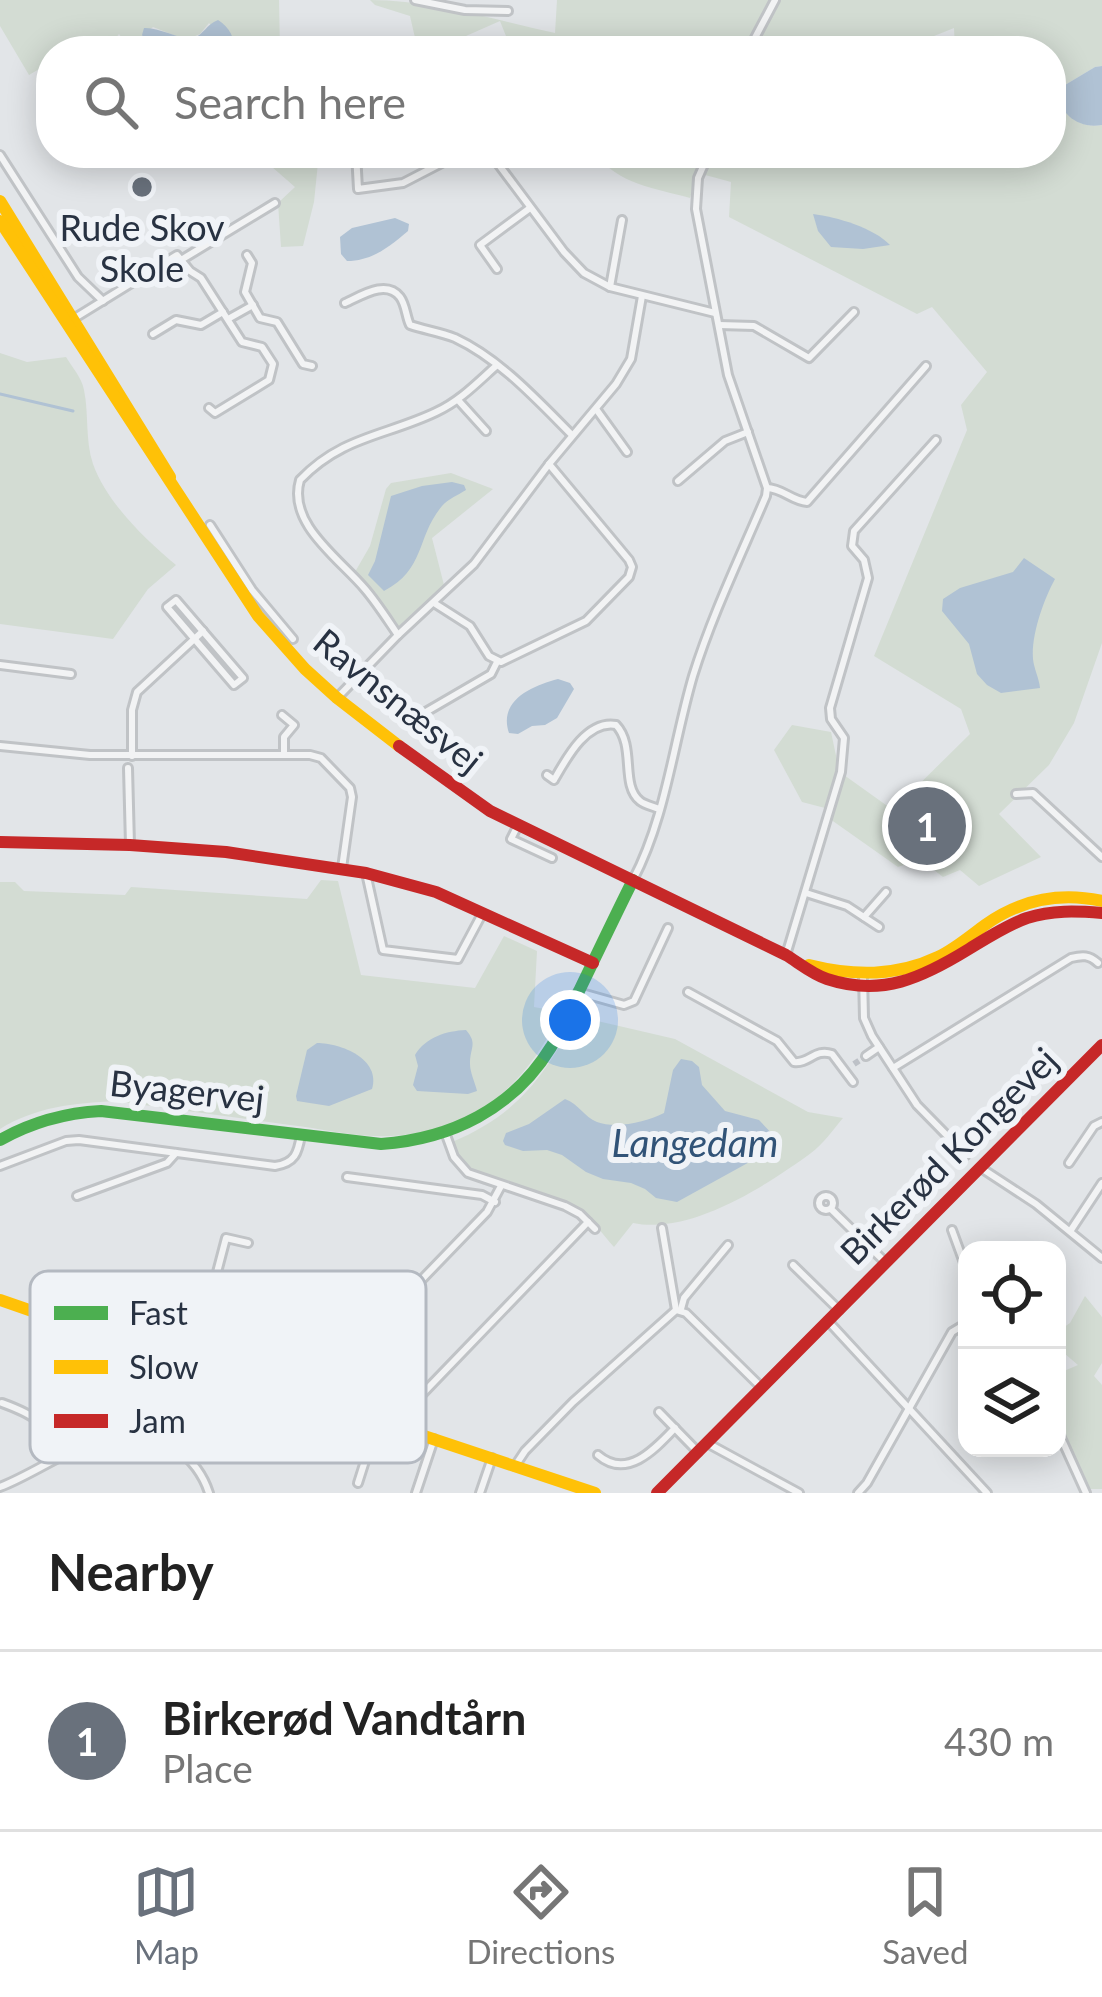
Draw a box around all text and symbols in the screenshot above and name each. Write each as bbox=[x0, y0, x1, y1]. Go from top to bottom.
search box bbox=[36, 36, 1066, 168]
icon: search bbox=[78, 69, 144, 135]
text: Search here bbox=[174, 75, 406, 129]
marker: Rude Skov Skole bbox=[129, 174, 155, 200]
place label: Rude Skov Skole bbox=[59, 205, 225, 290]
street label: Ravnsnæsvej bbox=[305, 619, 492, 782]
pin: 1 bbox=[888, 781, 966, 871]
your location bbox=[540, 990, 600, 1050]
street label: Birkerød Kongevej bbox=[831, 1038, 1066, 1273]
street label: Byagervej bbox=[108, 1060, 267, 1120]
water label: Langedam bbox=[612, 1119, 778, 1165]
map controls bbox=[958, 1241, 1066, 1457]
button: locate bbox=[958, 1241, 1066, 1349]
legend bbox=[30, 1271, 426, 1463]
text: Fast bbox=[129, 1292, 188, 1332]
text: Slow bbox=[129, 1346, 199, 1386]
button: layers bbox=[958, 1349, 1066, 1457]
text: Jam bbox=[129, 1400, 186, 1440]
text: Nearby bbox=[48, 1541, 214, 1602]
text: Birkerød Vandtårn bbox=[162, 1691, 526, 1745]
text: 1 bbox=[76, 1718, 98, 1764]
text: 430 m bbox=[944, 1718, 1054, 1764]
text: Place bbox=[162, 1745, 253, 1791]
tab: Map bbox=[133, 1859, 199, 1971]
tab: Directions bbox=[466, 1859, 615, 1971]
tab: Saved bbox=[882, 1859, 969, 1971]

